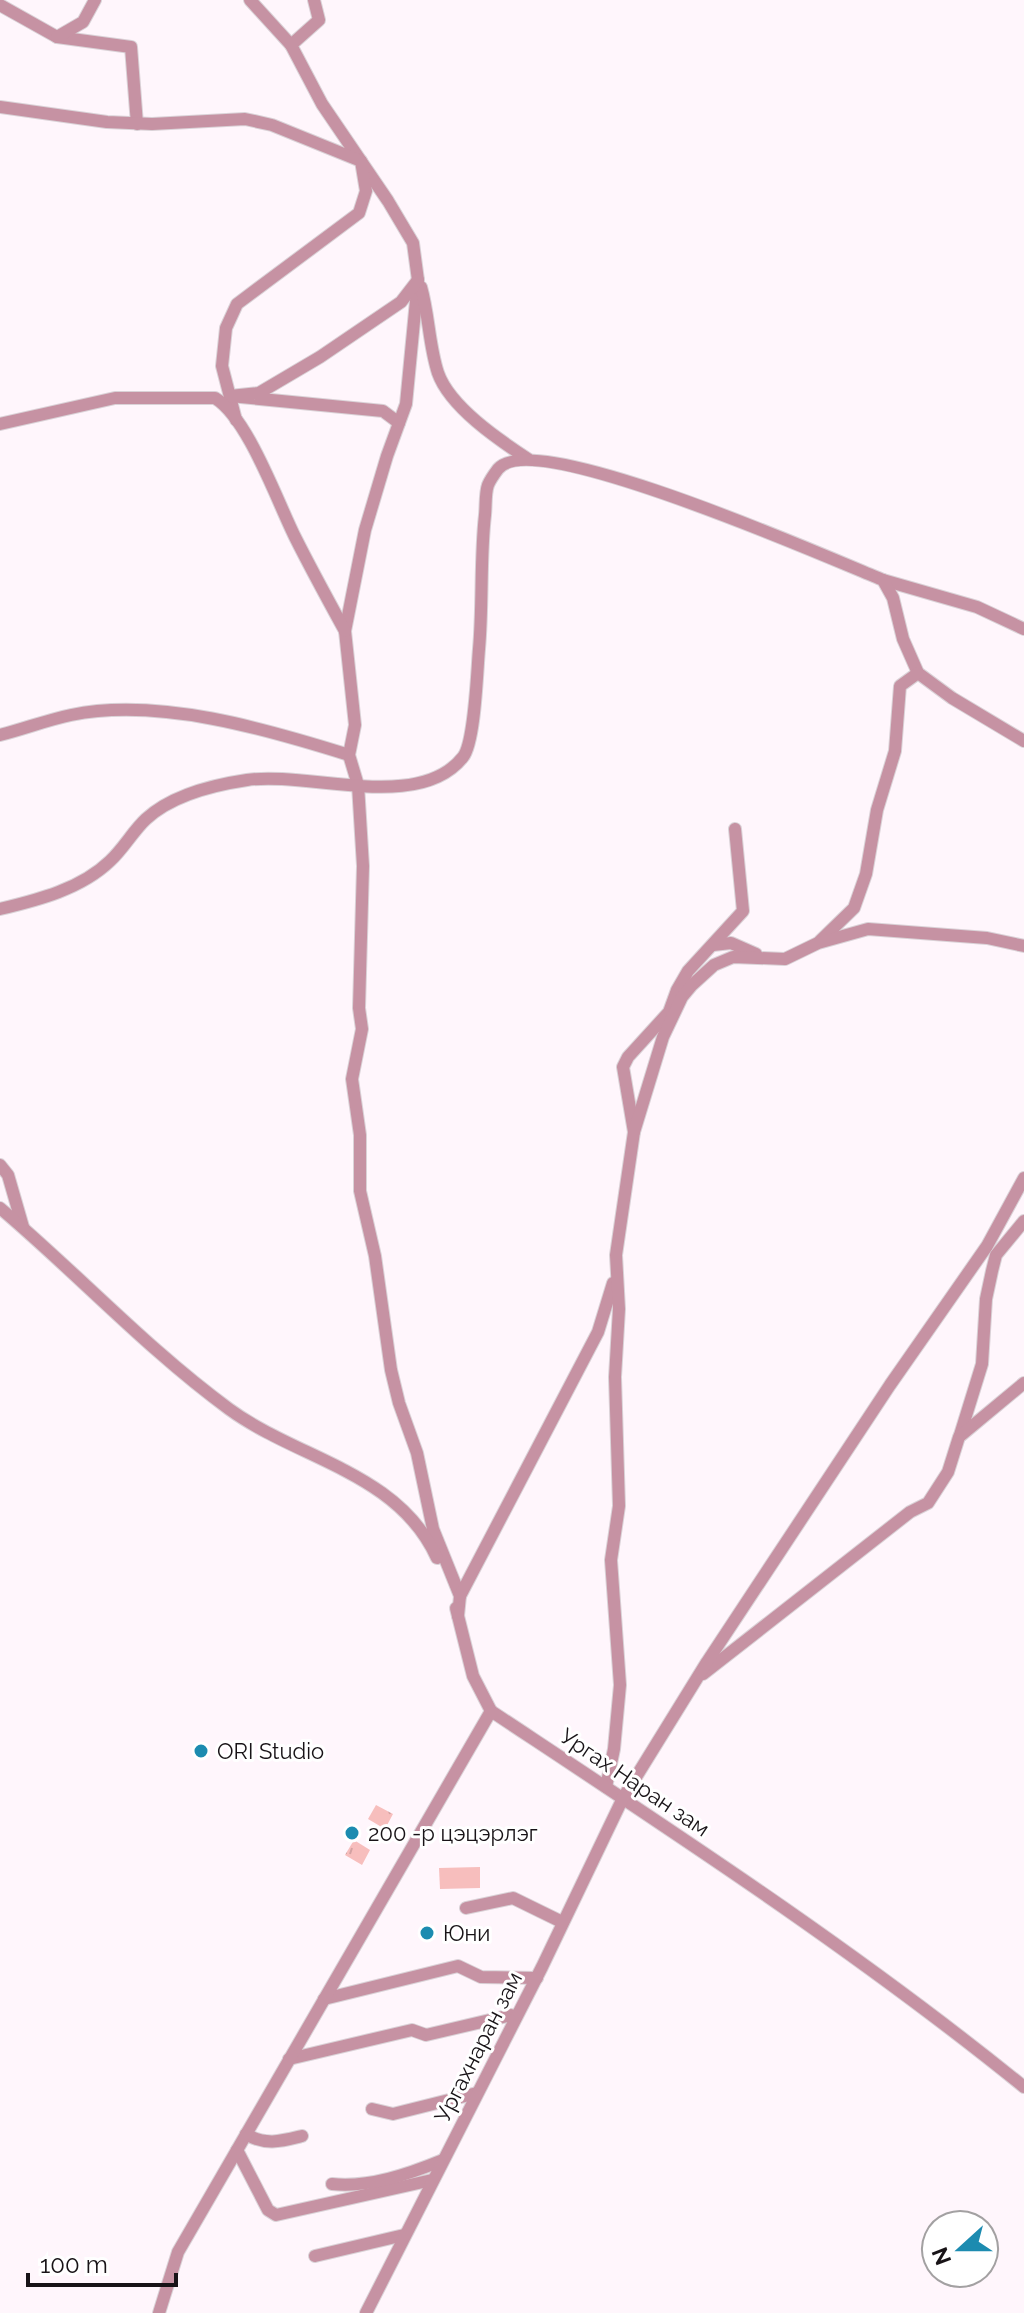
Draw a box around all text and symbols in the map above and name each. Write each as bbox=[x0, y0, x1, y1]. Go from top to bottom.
street label: Ургах Наран зам bbox=[555, 1722, 715, 1842]
place label: ORI Studio bbox=[217, 1738, 324, 1764]
marker: ORI Studio bbox=[192, 1742, 210, 1760]
place label: 200 -р цэцэрлэг bbox=[368, 1820, 538, 1846]
marker: 200 -р цэцэрлэг bbox=[343, 1824, 361, 1842]
place label: Юни bbox=[443, 1920, 490, 1946]
marker: Юни bbox=[418, 1924, 436, 1942]
street label: Ургахнаран зам bbox=[429, 1967, 527, 2127]
north arrow bbox=[920, 2209, 1000, 2289]
scale bar bbox=[28, 2237, 176, 2287]
text: N bbox=[926, 2244, 956, 2269]
text: 100 m bbox=[40, 2250, 108, 2279]

